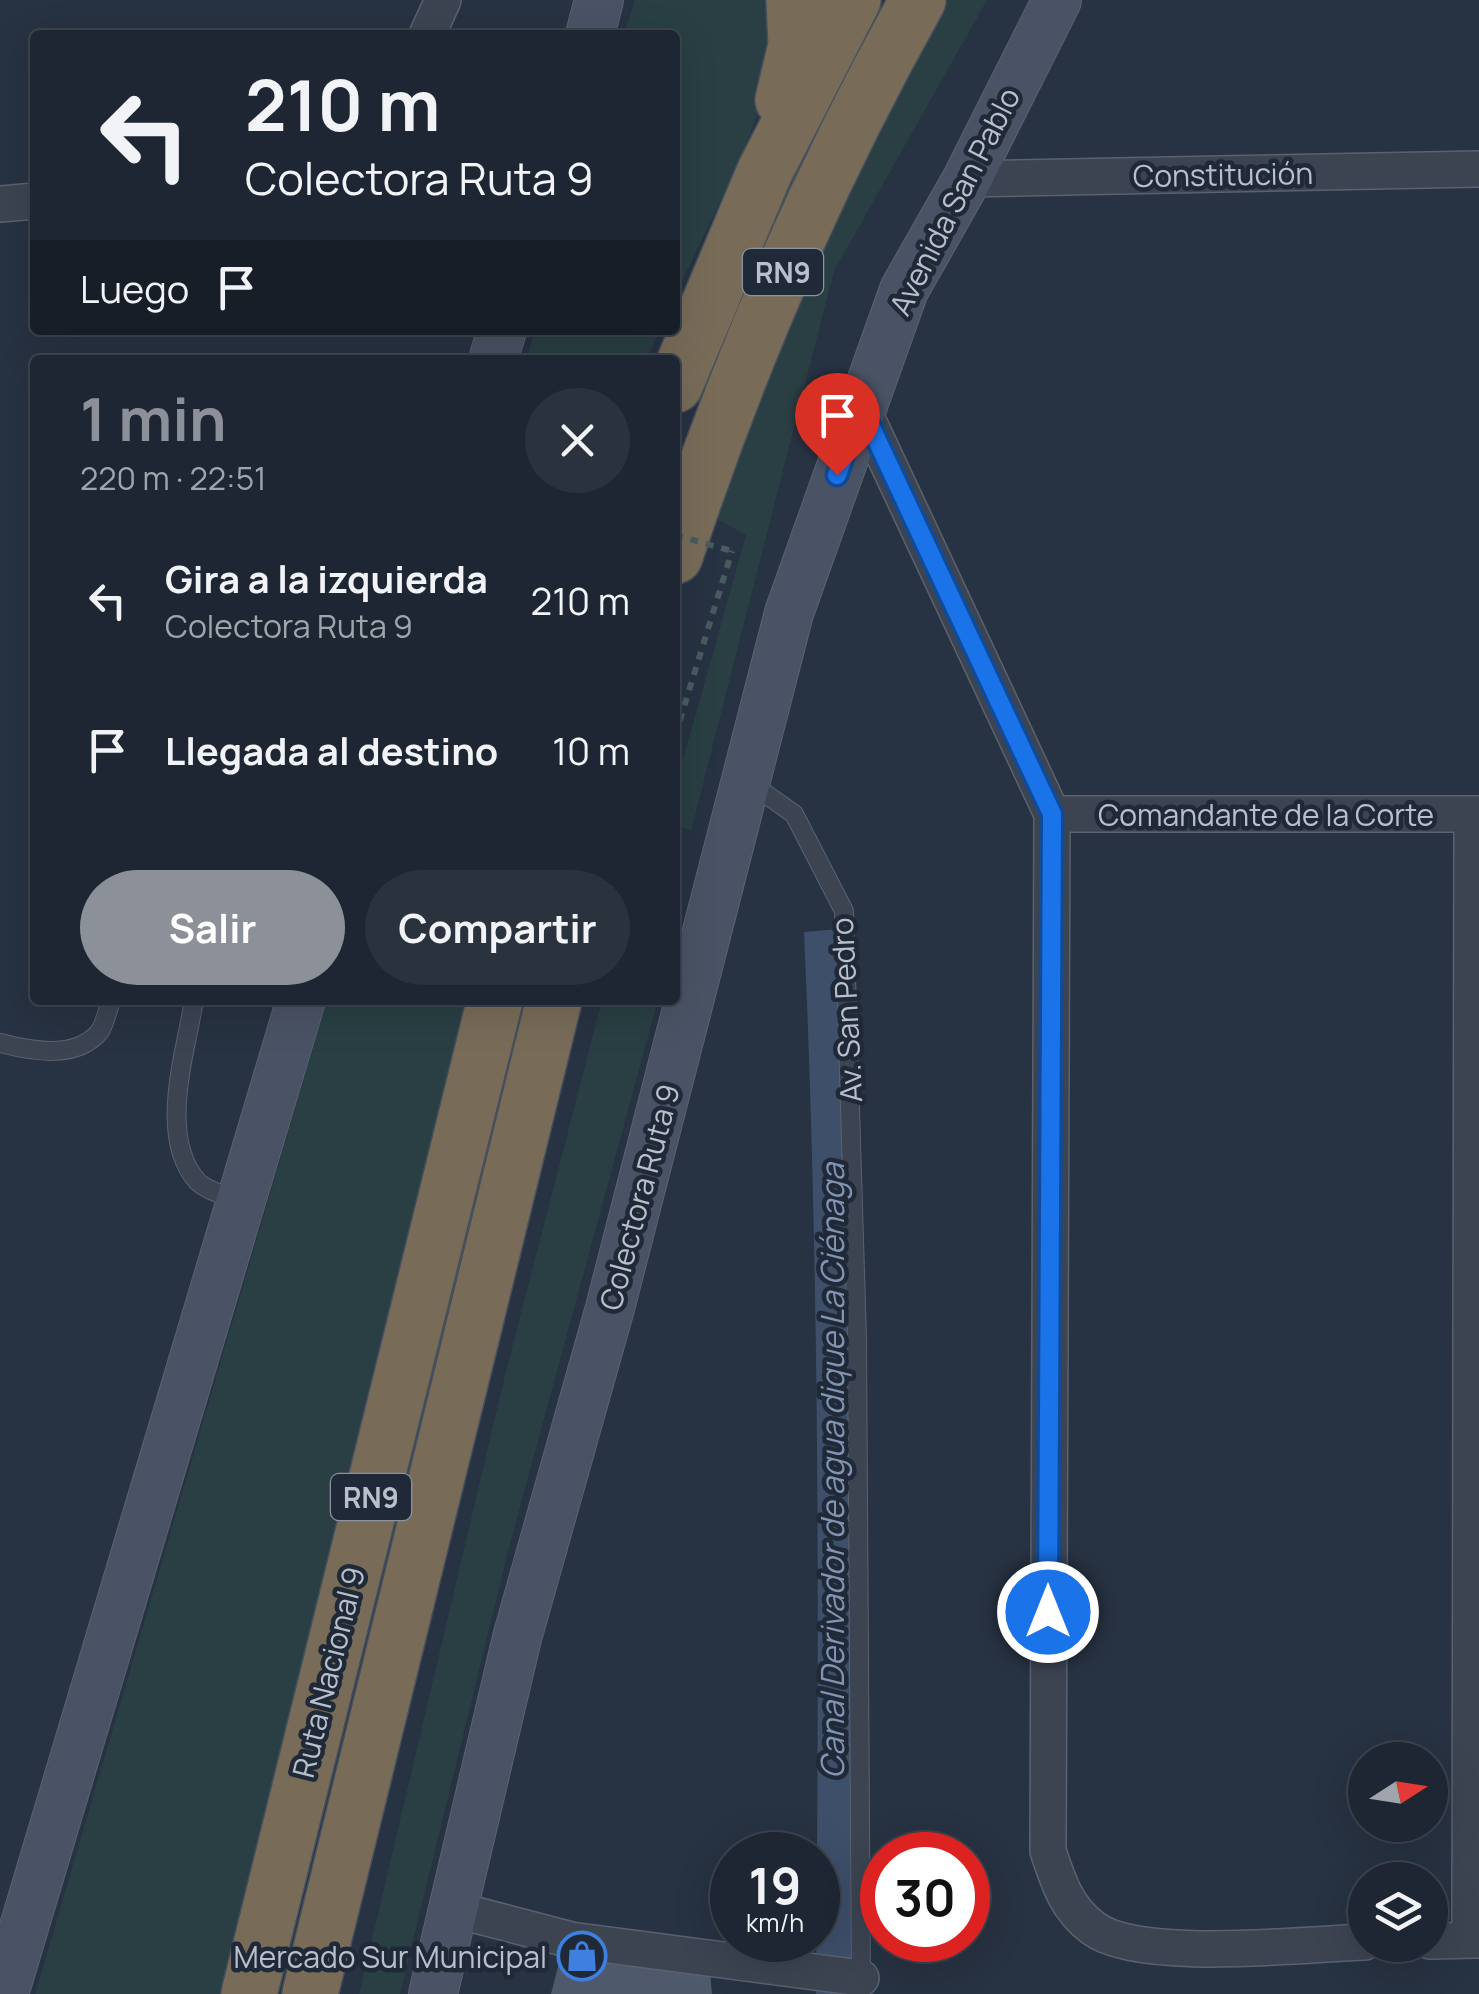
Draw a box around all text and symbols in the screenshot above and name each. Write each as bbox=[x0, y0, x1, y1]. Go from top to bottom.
text: 210 m bbox=[245, 56, 440, 152]
icon: left bbox=[80, 70, 210, 200]
street label: Avenida San Pablo bbox=[879, 80, 1029, 322]
text: Colectora Ruta 9 bbox=[245, 147, 594, 209]
street label: Constitución bbox=[1132, 152, 1314, 196]
road number: RN9 bbox=[743, 249, 823, 295]
icon: arrive bbox=[209, 260, 264, 315]
text: Luego bbox=[80, 262, 189, 314]
pin bbox=[795, 373, 880, 476]
text: 1 min bbox=[80, 377, 227, 459]
button: close bbox=[525, 388, 630, 493]
icon: arrive bbox=[810, 388, 865, 443]
text: 220 m · 22:51 bbox=[80, 456, 267, 500]
text: Gira a la izquierda bbox=[165, 552, 488, 604]
icon: left bbox=[80, 573, 135, 628]
text: 210 m bbox=[531, 574, 630, 626]
text: Colectora Ruta 9 bbox=[165, 604, 413, 648]
icon: arrive bbox=[80, 723, 135, 778]
text: Llegada al destino bbox=[165, 724, 498, 776]
text: 10 m bbox=[552, 724, 630, 776]
street label: Comandante de la Corte bbox=[1098, 794, 1434, 835]
button: Salir bbox=[80, 870, 345, 985]
button: Compartir bbox=[365, 870, 630, 985]
street label: Av. San Pedro bbox=[821, 917, 871, 1103]
street label: Colectora Ruta 9 bbox=[589, 1079, 689, 1315]
water label: Canal Derivador de agua dique La Ciénaga bbox=[810, 1161, 854, 1779]
road number: RN9 bbox=[331, 1474, 411, 1520]
position arrow bbox=[996, 1560, 1100, 1664]
street label: Ruta Nacional 9 bbox=[282, 1562, 374, 1782]
north arrow bbox=[1348, 1742, 1448, 1842]
map controls bbox=[1348, 1742, 1448, 1962]
speed limit sign: 30 bbox=[860, 1832, 990, 1962]
text: 19 bbox=[749, 1851, 801, 1919]
button: layers bbox=[1348, 1862, 1448, 1962]
text: km/h bbox=[746, 1905, 804, 1940]
shop icon: Mercado Sur Municipal bbox=[556, 1930, 608, 1982]
place label: Mercado Sur Municipal bbox=[233, 1936, 547, 1977]

